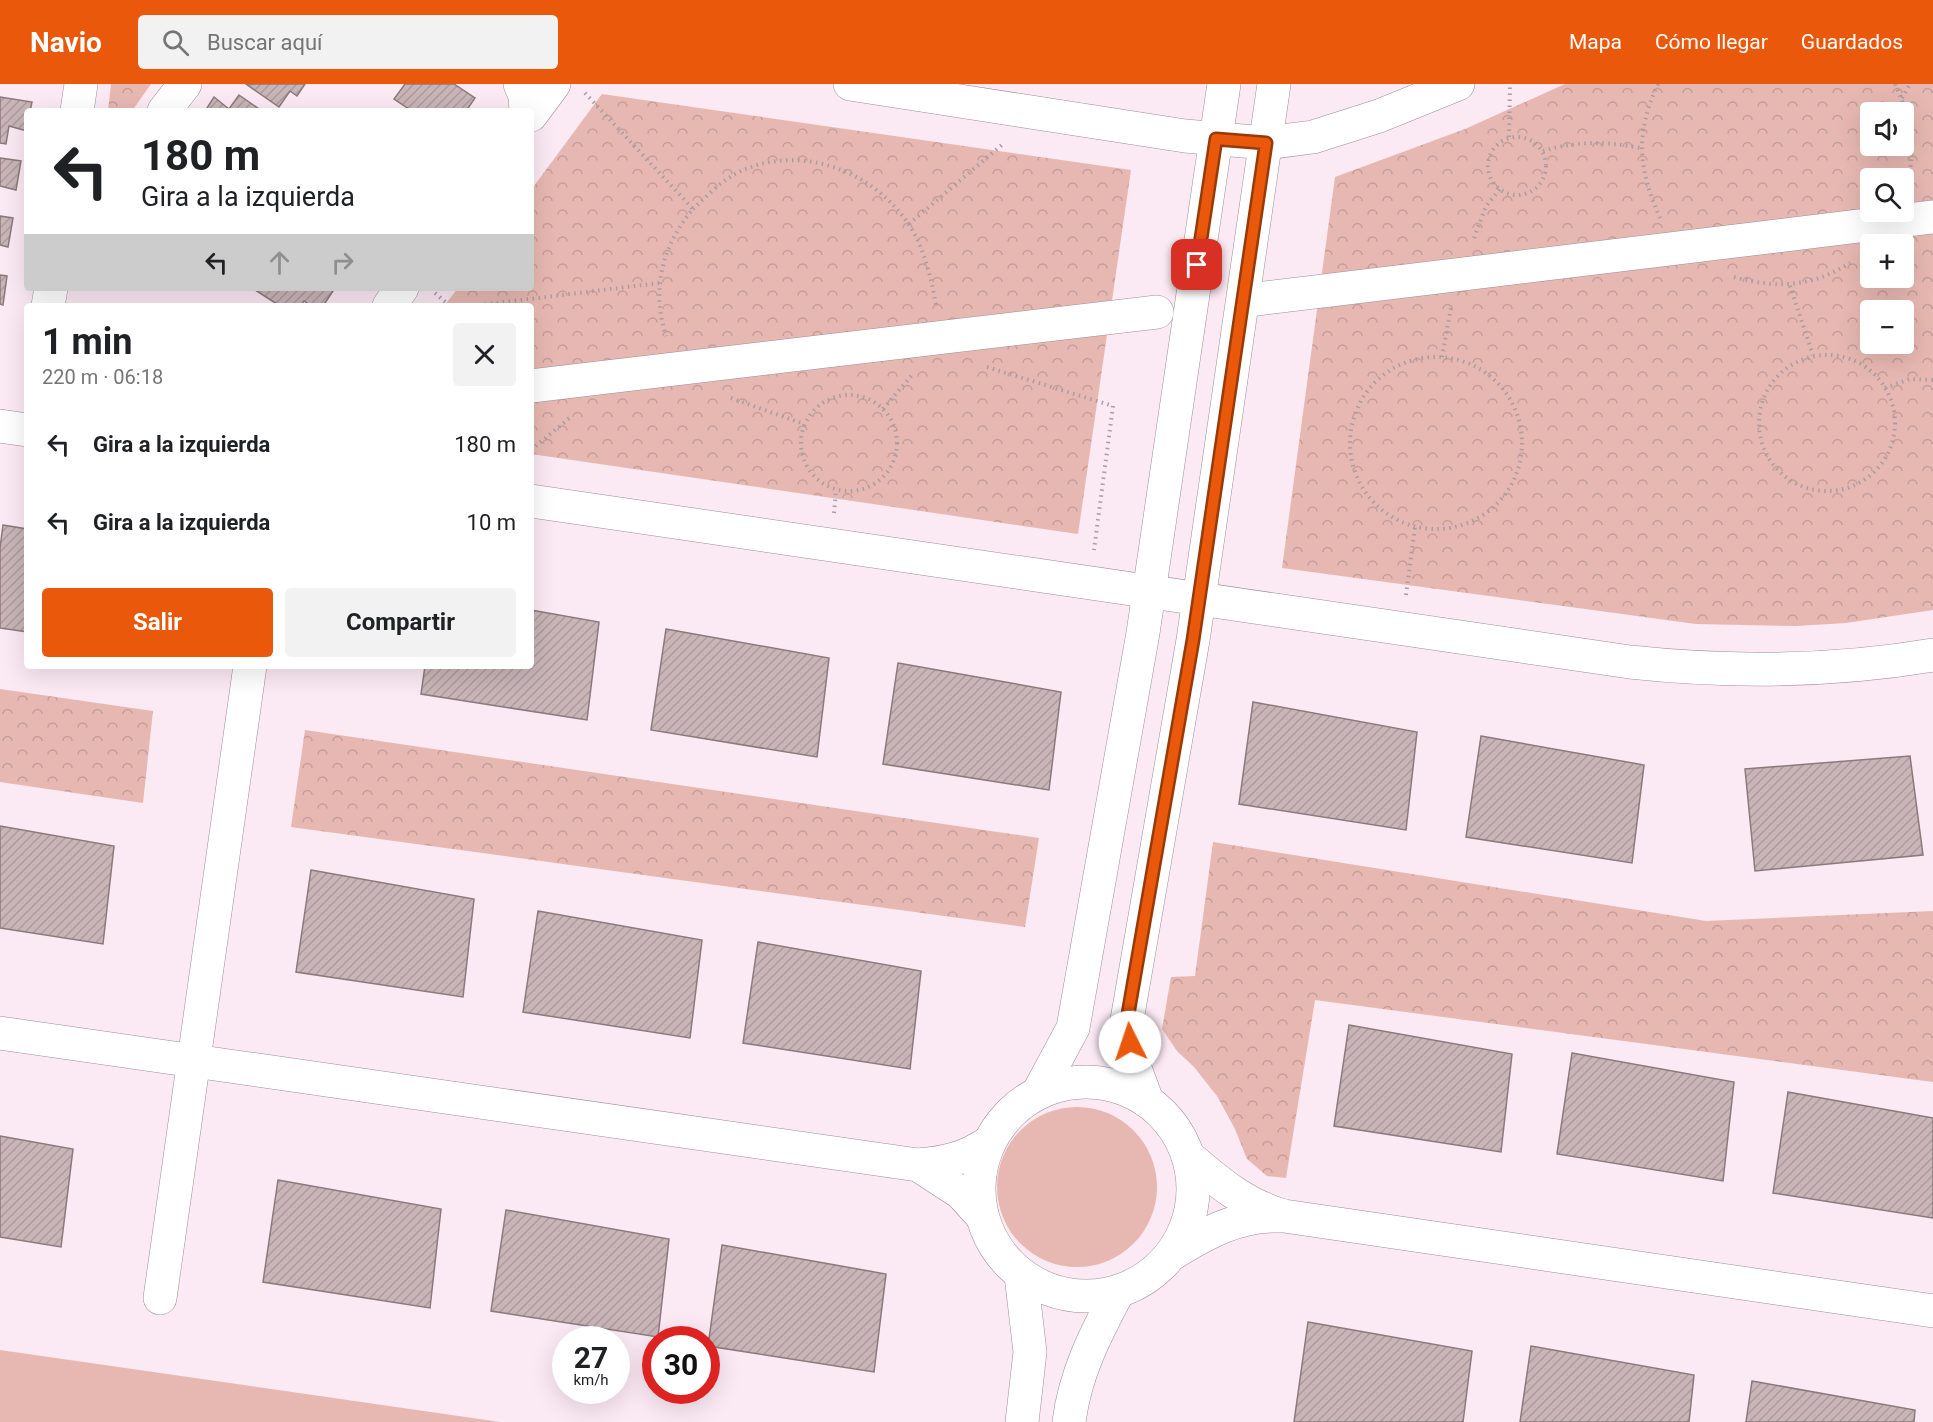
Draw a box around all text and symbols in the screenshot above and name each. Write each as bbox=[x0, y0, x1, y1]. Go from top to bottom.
search box bbox=[138, 15, 558, 69]
text: Navio bbox=[30, 26, 102, 59]
icon: search bbox=[159, 26, 192, 59]
text: Buscar aquí bbox=[207, 30, 323, 55]
text: Mapa bbox=[1569, 30, 1622, 54]
text: Cómo llegar bbox=[1655, 30, 1768, 54]
text: Guardados bbox=[1801, 30, 1903, 54]
map controls bbox=[1860, 102, 1914, 354]
button: sound bbox=[1860, 102, 1914, 156]
text: 180 m bbox=[141, 131, 260, 180]
icon: left bbox=[42, 132, 120, 210]
button: search bbox=[1860, 168, 1914, 222]
text: Gira a la izquierda bbox=[141, 181, 355, 213]
button: + bbox=[1860, 234, 1914, 288]
pin bbox=[1171, 239, 1222, 290]
icon: left bbox=[200, 246, 233, 279]
icon: ahead bbox=[263, 246, 296, 279]
icon: right bbox=[326, 246, 359, 279]
icon: arrive bbox=[1180, 248, 1213, 281]
button: − bbox=[1860, 300, 1914, 354]
text: 1 min bbox=[42, 321, 133, 363]
button: close bbox=[453, 323, 516, 386]
text: 220 m · 06:18 bbox=[42, 365, 163, 389]
icon: left bbox=[42, 428, 75, 461]
text: Gira a la izquierda bbox=[93, 432, 270, 457]
text: 180 m bbox=[454, 432, 516, 457]
icon: left bbox=[42, 506, 75, 539]
text: Gira a la izquierda bbox=[93, 510, 270, 535]
text: 10 m bbox=[467, 510, 516, 535]
button: Salir bbox=[42, 588, 273, 657]
button: Compartir bbox=[285, 588, 516, 657]
position arrow bbox=[1098, 1010, 1162, 1074]
speed limit sign: 30 bbox=[642, 1326, 720, 1404]
text: 27 bbox=[574, 1340, 608, 1375]
text: km/h bbox=[573, 1371, 609, 1389]

